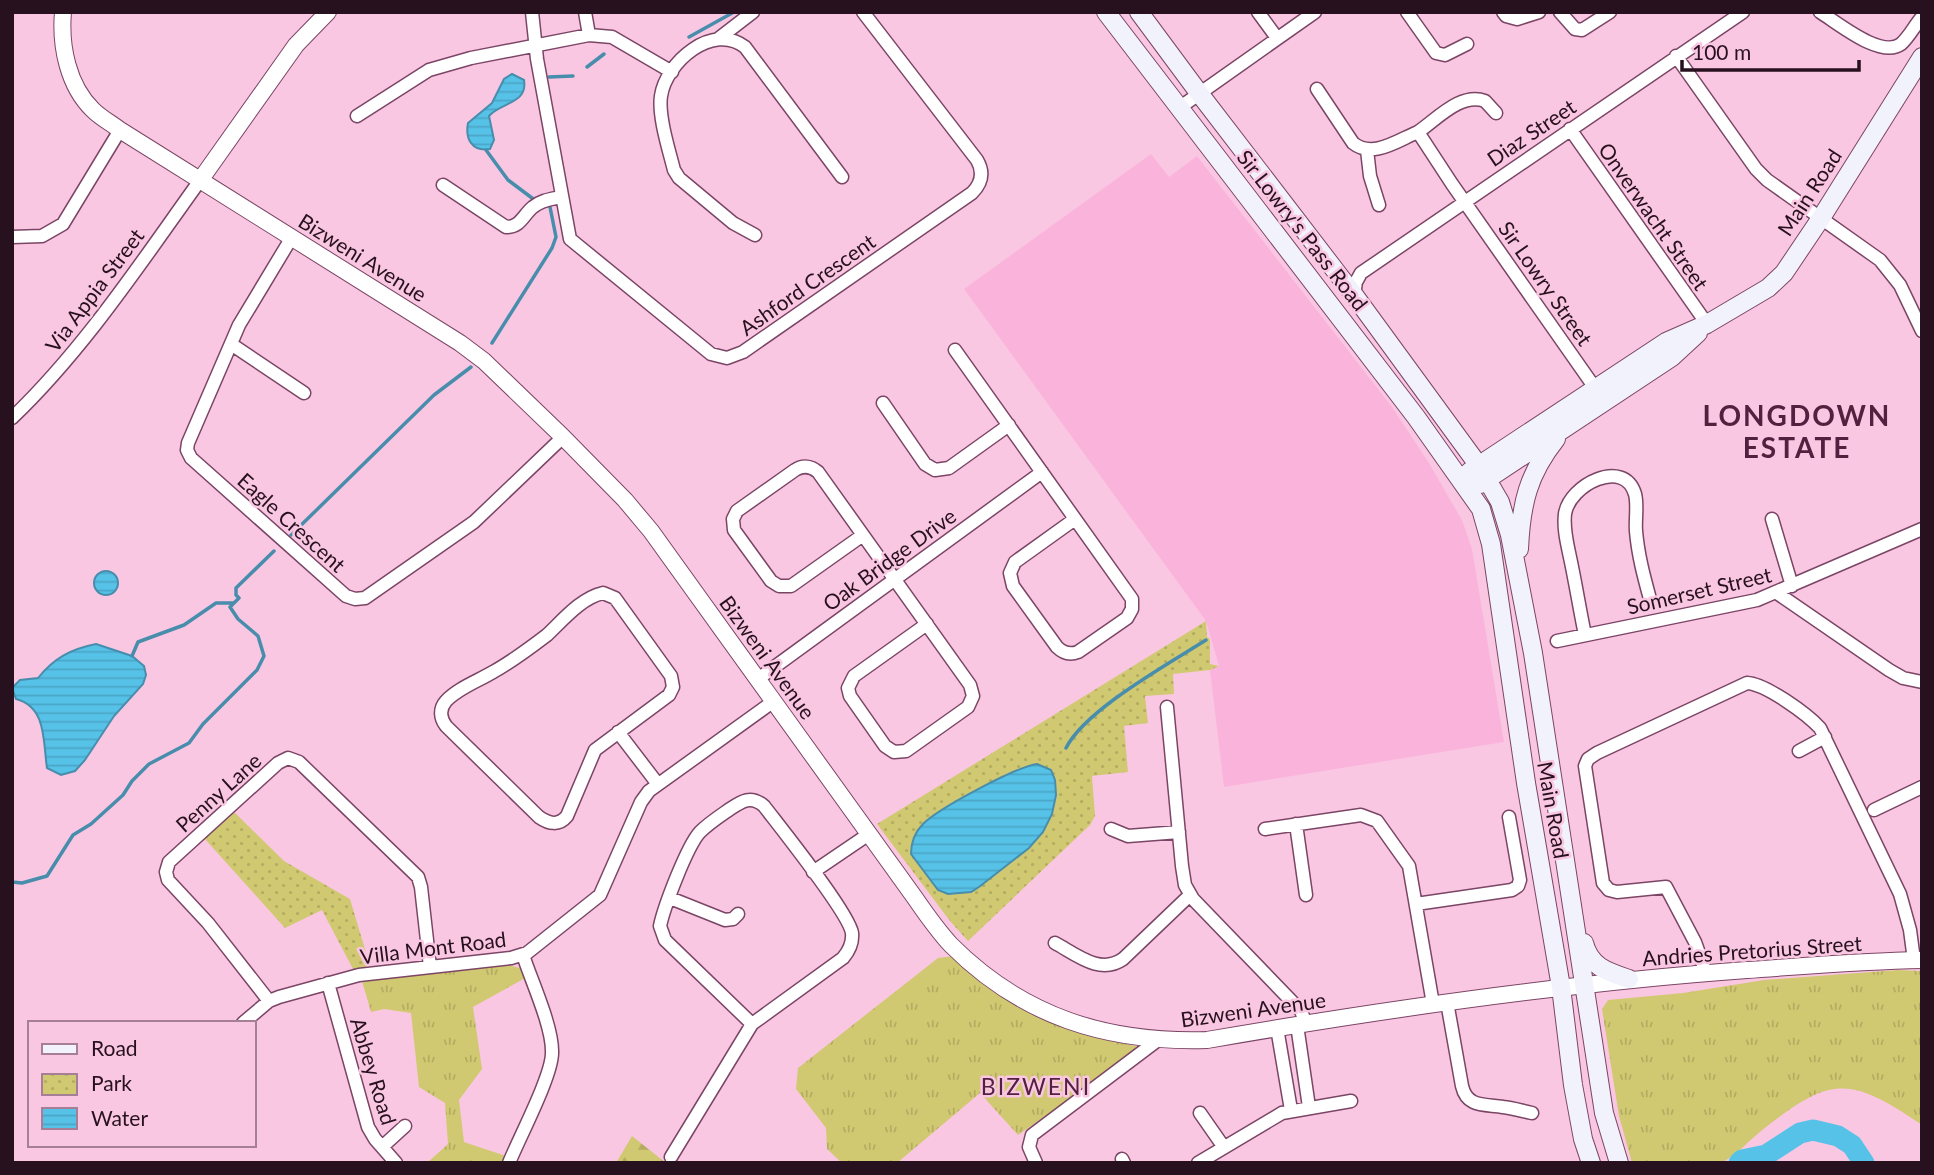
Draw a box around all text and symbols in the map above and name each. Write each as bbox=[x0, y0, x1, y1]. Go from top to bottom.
scale bar bbox=[1682, 28, 1859, 72]
text: 100 m bbox=[1692, 39, 1751, 64]
street label: Diaz Street bbox=[1482, 93, 1580, 171]
street label: Onverwacht Street bbox=[1594, 138, 1714, 295]
street label: Main Road bbox=[1772, 144, 1846, 240]
street label: Sir Lowry's Pass Road bbox=[1232, 145, 1374, 315]
street label: Bizweni Avenue bbox=[294, 208, 432, 306]
street label: Sir Lowry Street bbox=[1494, 216, 1598, 350]
street label: Via Appia Street bbox=[39, 223, 149, 357]
street label: Ashford Crescent bbox=[734, 228, 880, 340]
district label: LONGDOWN ESTATE bbox=[1703, 398, 1891, 464]
street label: Eagle Crescent bbox=[233, 467, 351, 577]
street label: Oak Bridge Drive bbox=[818, 502, 960, 616]
street label: Somerset Street bbox=[1624, 561, 1774, 619]
street label: Bizweni Avenue bbox=[715, 590, 821, 724]
street label: Penny Lane bbox=[170, 747, 266, 837]
street label: Main Road bbox=[1533, 759, 1575, 861]
street label: Villa Mont Road bbox=[358, 926, 508, 968]
street label: Andries Pretorius Street bbox=[1641, 930, 1863, 970]
street label: Bizweni Avenue bbox=[1179, 986, 1327, 1032]
street label: Abbey Road bbox=[346, 1014, 402, 1128]
legend bbox=[28, 1021, 256, 1147]
text: Road bbox=[91, 1035, 138, 1060]
text: Park bbox=[91, 1070, 132, 1095]
district label: BIZWENI bbox=[981, 1072, 1091, 1100]
text: Water bbox=[91, 1105, 148, 1130]

